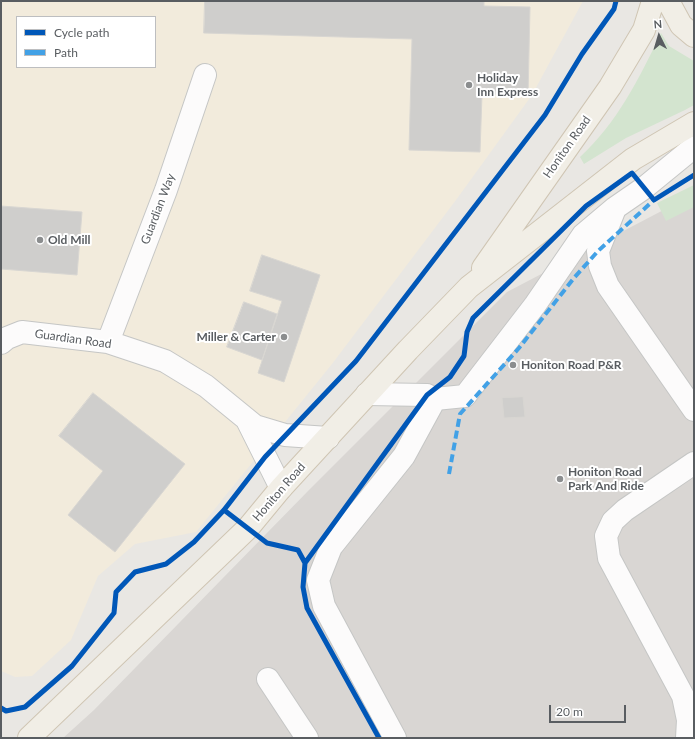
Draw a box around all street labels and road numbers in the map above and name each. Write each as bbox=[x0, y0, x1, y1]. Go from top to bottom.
street label: Honiton Road bbox=[540, 113, 594, 181]
street label: Guardian Way bbox=[138, 172, 178, 246]
street label: Guardian Road bbox=[34, 326, 112, 352]
street label: Honiton Road bbox=[250, 460, 308, 524]

